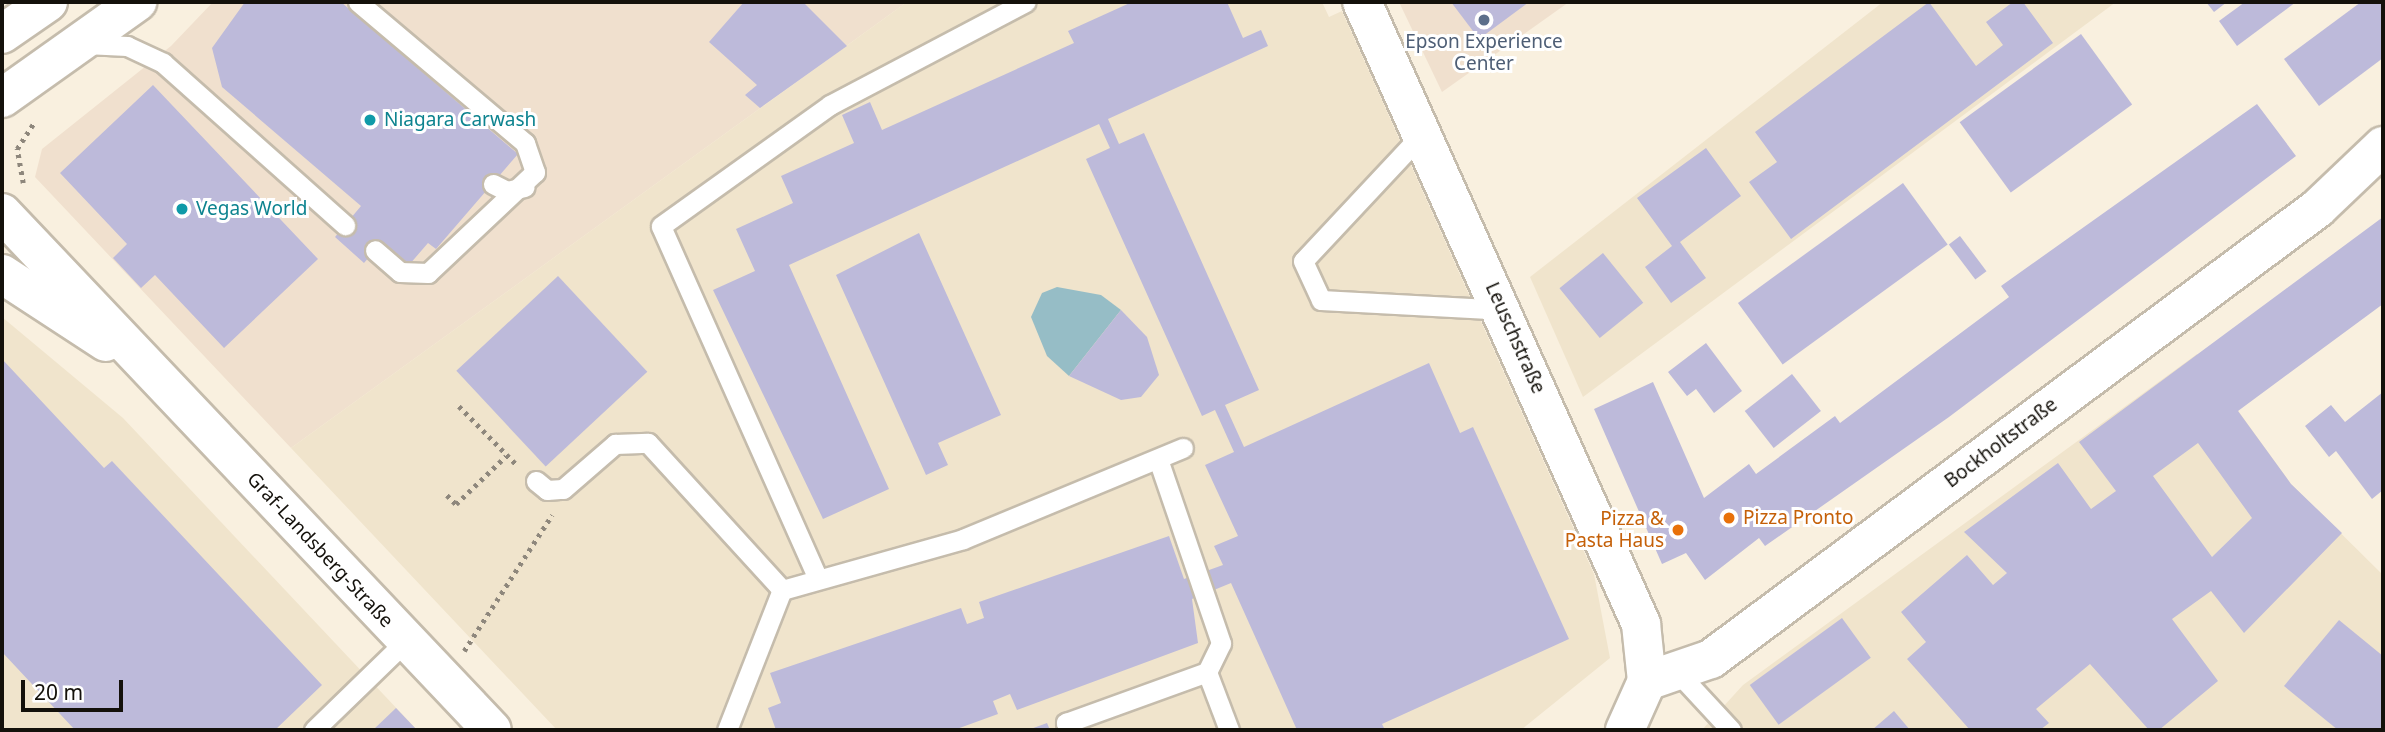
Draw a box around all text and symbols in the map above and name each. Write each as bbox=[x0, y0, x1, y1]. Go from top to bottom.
marker: Epson Experience Center bbox=[1476, 12, 1492, 28]
place label: Epson Experience Center bbox=[1405, 31, 1563, 75]
place label: Niagara Carwash bbox=[384, 109, 536, 131]
marker: Niagara Carwash bbox=[362, 112, 378, 128]
place label: Vegas World bbox=[196, 198, 307, 220]
marker: Vegas World bbox=[174, 201, 190, 217]
street label: Leuschstraße bbox=[1480, 279, 1550, 397]
street label: Bockholtstraße bbox=[1940, 393, 2062, 493]
street label: Graf-Landsberg-Straße bbox=[242, 468, 398, 632]
place label: Pizza Pronto bbox=[1743, 507, 1853, 529]
place label: Pizza & Pasta Haus bbox=[1565, 508, 1664, 552]
marker: Pizza Pronto bbox=[1721, 510, 1737, 526]
marker: Pizza & Pasta Haus bbox=[1670, 522, 1686, 538]
scale bar bbox=[24, 666, 126, 710]
text: 20 m bbox=[34, 678, 83, 706]

